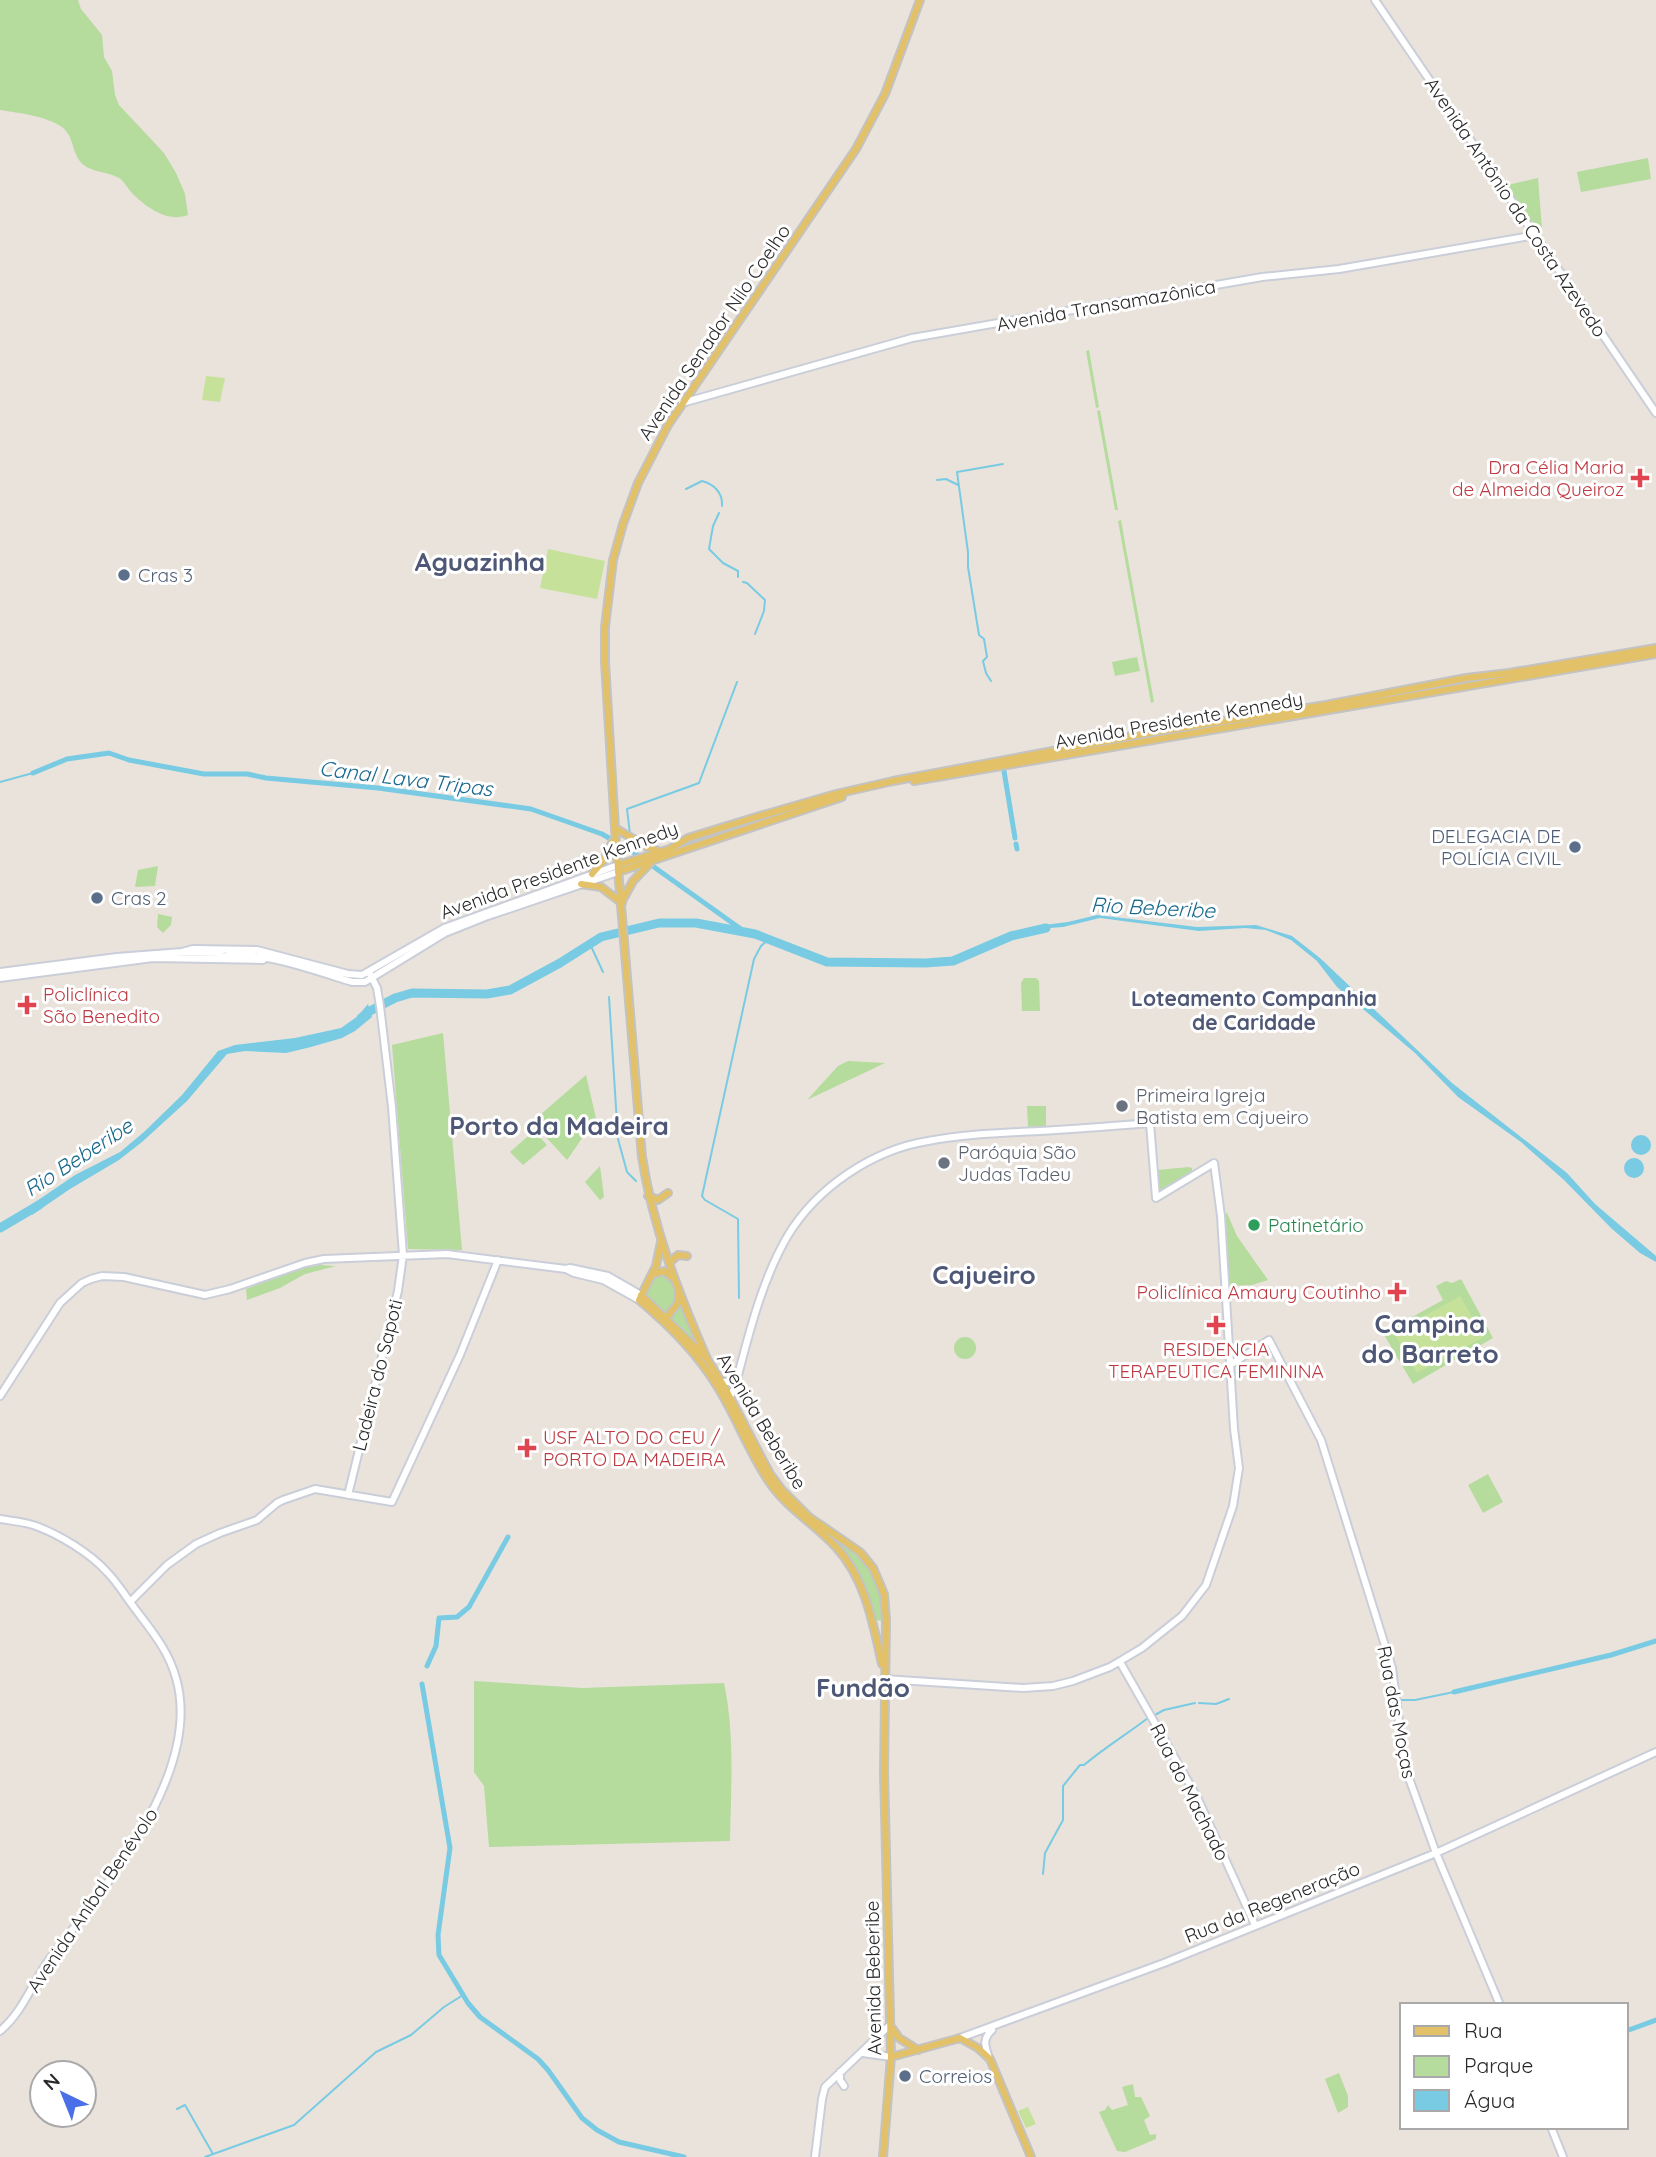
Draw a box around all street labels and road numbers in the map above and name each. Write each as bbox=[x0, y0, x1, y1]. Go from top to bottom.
street label: Avenida Antônio da Costa Azevedo bbox=[1420, 72, 1612, 342]
street label: Avenida Senador Nilo Coelho bbox=[633, 220, 795, 444]
street label: Avenida Transamazônica bbox=[995, 274, 1217, 336]
street label: Avenida Presidente Kennedy bbox=[1053, 686, 1305, 754]
street label: Avenida Presidente Kennedy bbox=[437, 816, 681, 924]
street label: Ladeira do Sapoti bbox=[347, 1297, 407, 1453]
street label: Avenida Beberibe bbox=[712, 1349, 812, 1493]
street label: Rua das Moças bbox=[1372, 1644, 1422, 1780]
street label: Rua do Machado bbox=[1145, 1719, 1235, 1865]
street label: Avenida Aníbal Benévolo bbox=[21, 1803, 163, 1997]
street label: Rua da Regeneração bbox=[1181, 1856, 1363, 1948]
street label: Avenida Beberibe bbox=[860, 1900, 886, 2056]

